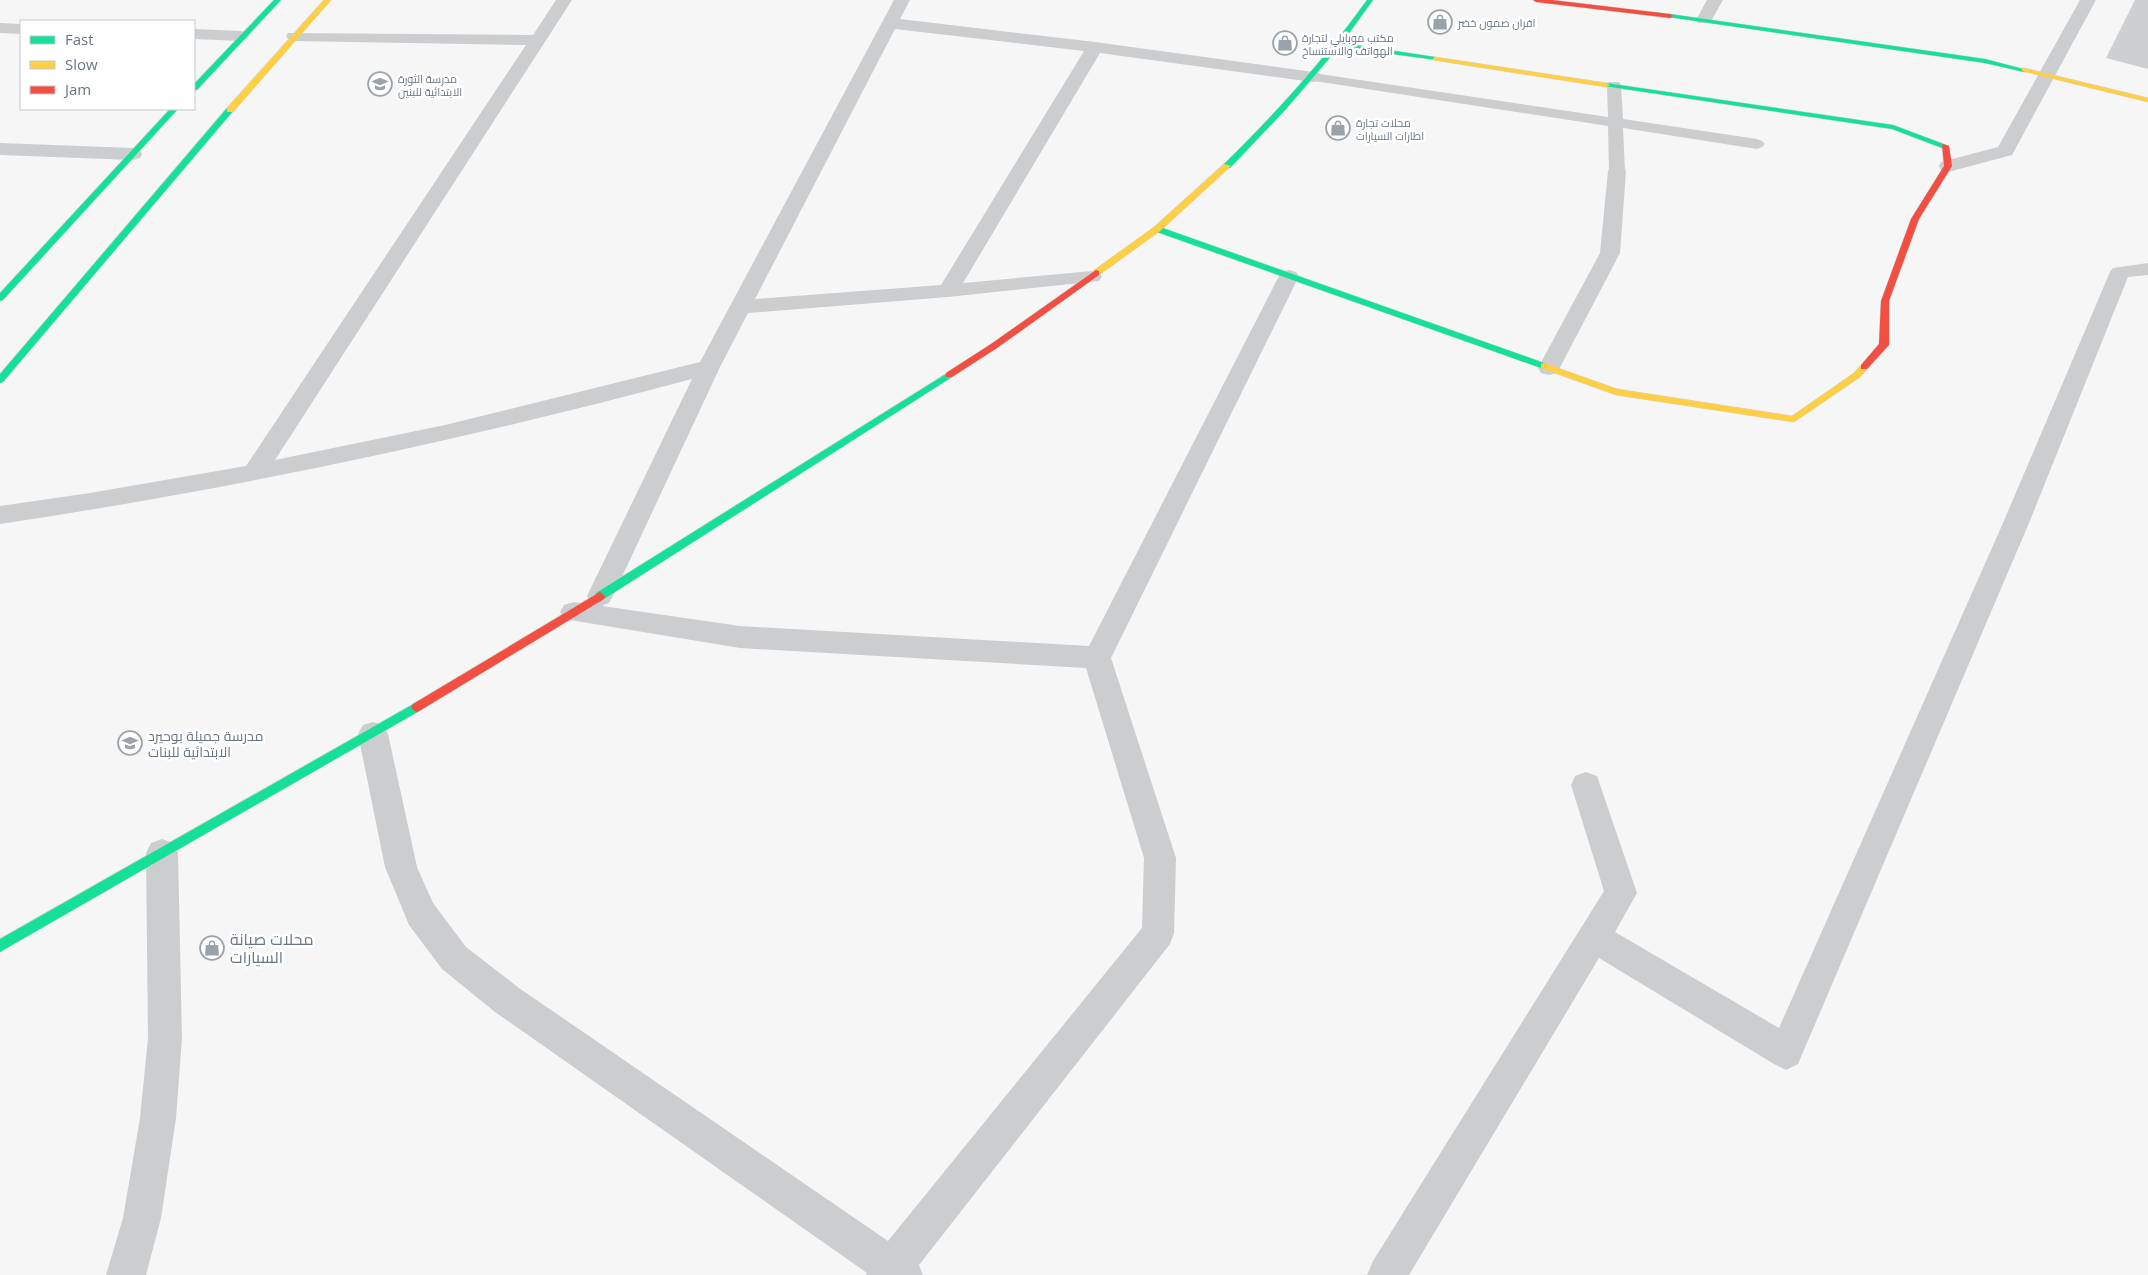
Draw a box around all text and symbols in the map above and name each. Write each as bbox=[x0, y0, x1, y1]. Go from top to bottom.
shop icon: افران صمون خضر bbox=[1427, 9, 1453, 35]
place label: افران صمون خضر bbox=[1457, 15, 1535, 30]
legend bbox=[20, 20, 195, 110]
text: Fast bbox=[65, 29, 94, 49]
shop icon: مكتب موبايلي لتجارة الهواتف والاستنساخ bbox=[1272, 30, 1298, 56]
place label: مكتب موبايلي لتجارة الهواتف والاستنساخ bbox=[1302, 30, 1394, 59]
text: Slow bbox=[65, 54, 98, 74]
school or university icon: مدرسة الثورة الابتدائية للبنين bbox=[367, 71, 393, 97]
place label: مدرسة الثورة الابتدائية للبنين bbox=[398, 71, 462, 99]
text: Jam bbox=[63, 79, 91, 99]
shop icon: محلات تجارة اطارات السيارات bbox=[1325, 115, 1351, 141]
place label: محلات تجارة اطارات السيارات bbox=[1356, 115, 1424, 143]
place label: مدرسة جميلة بوحيرد الابتدائية للبنات bbox=[148, 726, 264, 761]
school or university icon: مدرسة جميلة بوحيرد الابتدائية للبنات bbox=[117, 730, 143, 756]
place label: محلات صيانة السيارات bbox=[230, 928, 314, 968]
shop icon: محلات صيانة السيارات bbox=[199, 935, 225, 961]

